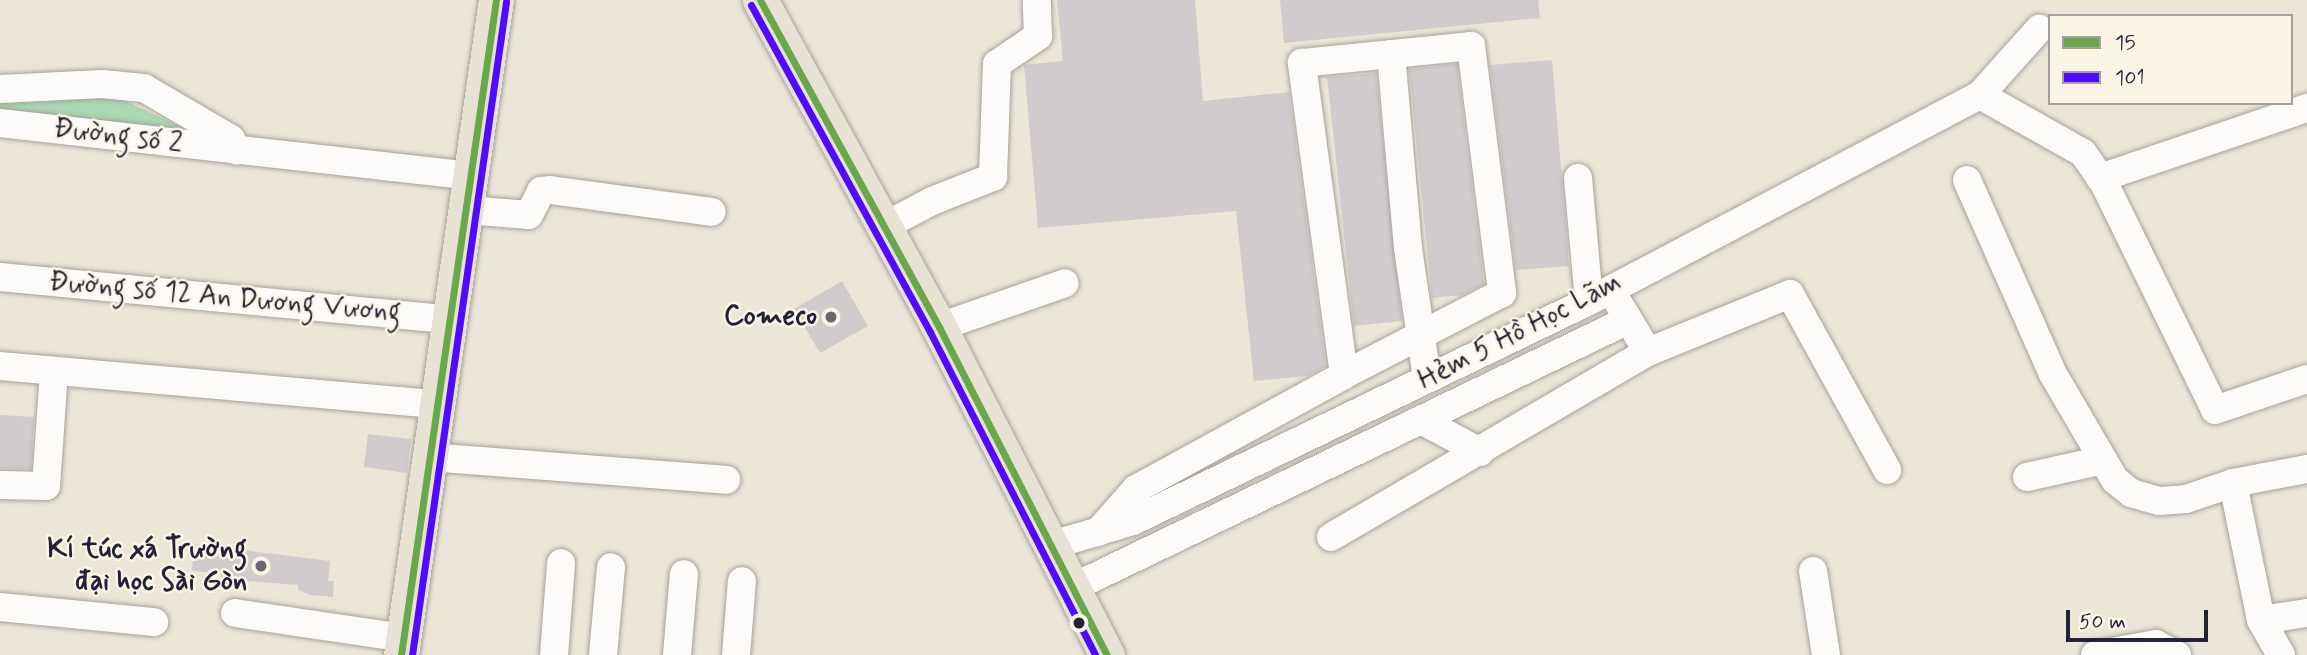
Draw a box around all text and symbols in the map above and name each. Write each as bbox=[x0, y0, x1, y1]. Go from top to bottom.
legend bbox=[2048, 14, 2293, 105]
text: 15 bbox=[2115, 29, 2136, 57]
text: 101 bbox=[2115, 64, 2145, 92]
street label: Đường số 2 bbox=[51, 112, 185, 162]
street label: Đường số 12 An Dương Vương bbox=[48, 266, 402, 330]
street label: Hẻm 5 Hồ Học Lãm bbox=[1411, 266, 1629, 398]
place label: Comeco bbox=[724, 300, 817, 334]
marker: Comeco bbox=[823, 309, 839, 325]
place label: Kí túc xá Trường đại học Sài Gòn bbox=[45, 533, 247, 599]
marker: Kí túc xá Trường đại học Sài Gòn bbox=[253, 558, 269, 574]
scale bar bbox=[2069, 596, 2211, 640]
text: 50 m bbox=[2079, 608, 2126, 636]
unlabelled marker bbox=[1072, 616, 1086, 630]

